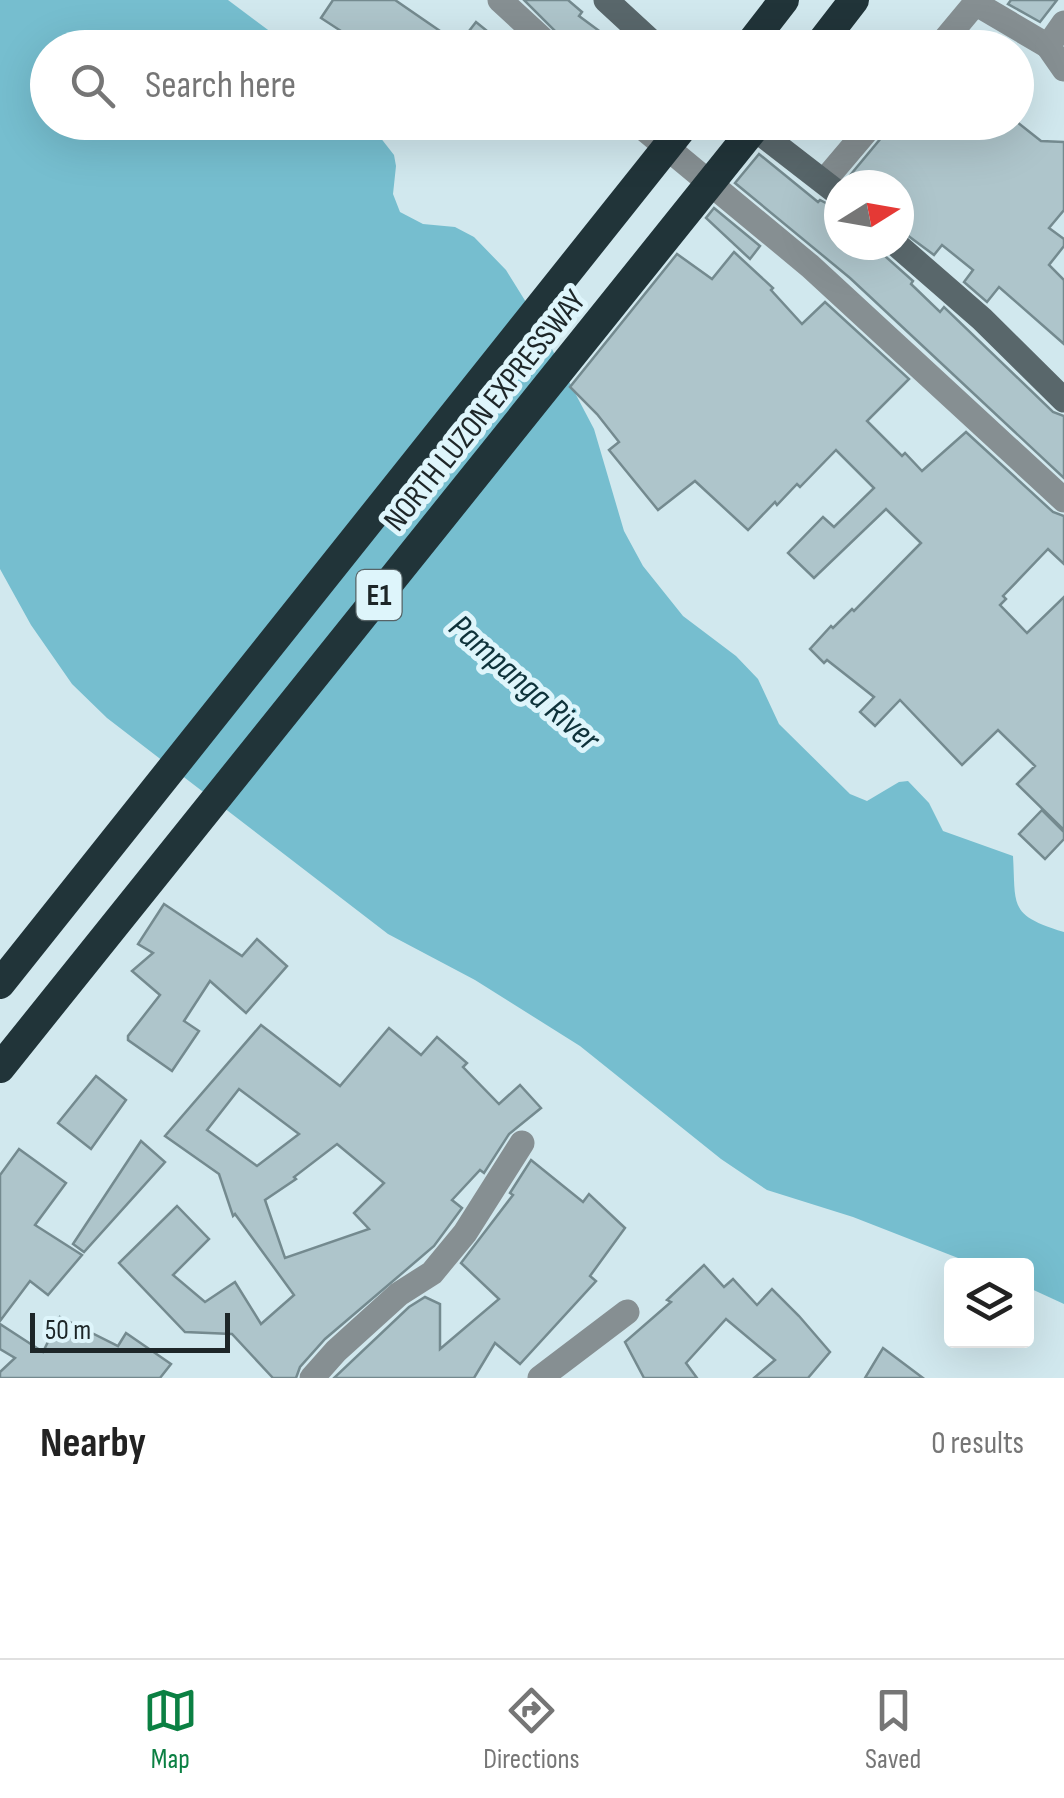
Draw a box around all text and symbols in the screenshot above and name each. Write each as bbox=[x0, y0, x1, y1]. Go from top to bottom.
search box bbox=[30, 30, 1034, 140]
icon: search bbox=[65, 58, 120, 113]
text: Search here bbox=[145, 63, 296, 108]
north arrow bbox=[824, 170, 914, 260]
street label: NORTH LUZON EXPRESSWAY bbox=[376, 282, 595, 539]
road number: E1 bbox=[356, 570, 402, 620]
water label: Pampanga River bbox=[440, 606, 609, 761]
map controls bbox=[944, 1258, 1034, 1348]
button: layers bbox=[944, 1258, 1034, 1348]
scale bar bbox=[30, 1308, 230, 1352]
text: 50 m bbox=[45, 1314, 91, 1347]
text: Nearby bbox=[40, 1418, 146, 1469]
text: 0 results bbox=[931, 1424, 1024, 1463]
tab: Map bbox=[143, 1683, 198, 1776]
tab: Directions bbox=[483, 1683, 580, 1776]
tab: Saved bbox=[865, 1683, 921, 1776]

